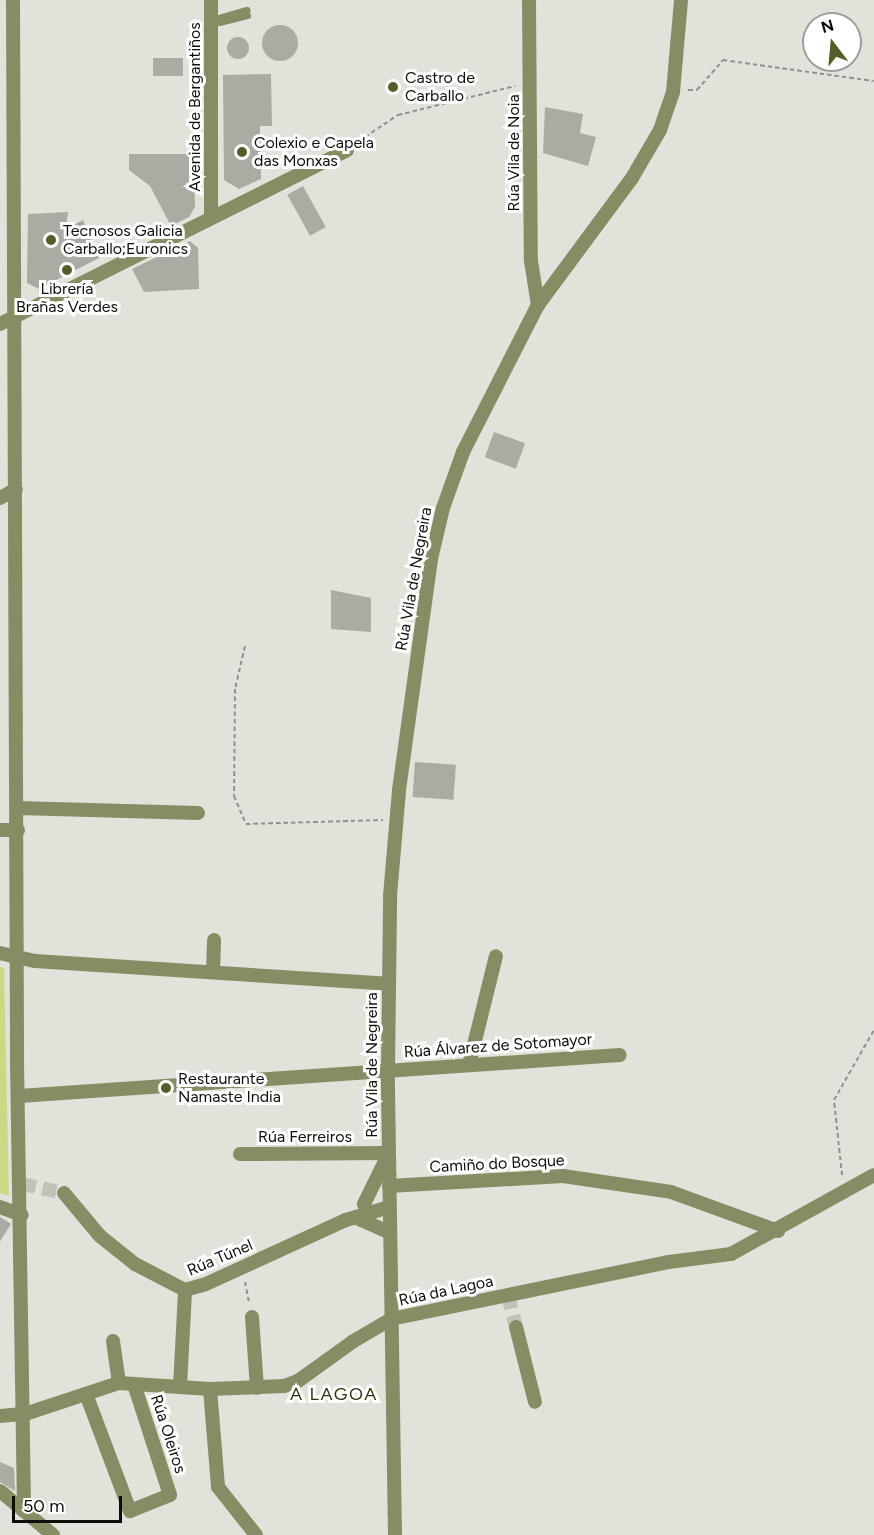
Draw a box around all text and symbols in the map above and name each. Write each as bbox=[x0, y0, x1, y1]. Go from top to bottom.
north arrow bbox=[802, 12, 862, 72]
text: N bbox=[819, 15, 836, 37]
street label: Avenida de Bergantiños bbox=[185, 22, 205, 192]
place label: Castro de Carballo bbox=[405, 68, 475, 106]
marker: Castro de Carballo bbox=[386, 80, 400, 94]
street label: Rúa Vila de Noia bbox=[504, 94, 524, 212]
place label: Colexio e Capela das Monxas bbox=[254, 133, 374, 171]
marker: Colexio e Capela das Monxas bbox=[235, 145, 249, 159]
place label: Tecnosos Galicia Carballo;Euronics bbox=[63, 221, 188, 259]
marker: Tecnosos Galicia Carballo;Euronics bbox=[44, 233, 58, 247]
marker: Librería Brañas Verdes bbox=[60, 263, 74, 277]
place label: Librería Brañas Verdes bbox=[16, 279, 118, 317]
street label: Rúa Vila de Negreira bbox=[392, 506, 436, 652]
street label: Rúa Vila de Negreira bbox=[362, 992, 382, 1138]
street label: Rúa Álvarez de Sotomayor bbox=[403, 1030, 593, 1062]
place label: Restaurante Namaste India bbox=[178, 1069, 281, 1107]
marker: Restaurante Namaste India bbox=[159, 1081, 173, 1095]
street label: Rúa Ferreiros bbox=[258, 1127, 352, 1147]
street label: Camiño do Bosque bbox=[429, 1151, 565, 1177]
street label: Rúa Túnel bbox=[184, 1236, 256, 1280]
street label: Rúa da Lagoa bbox=[397, 1272, 495, 1310]
district label: A LAGOA bbox=[290, 1383, 378, 1405]
street label: Rúa Oleiros bbox=[146, 1392, 190, 1476]
scale bar bbox=[15, 1484, 124, 1522]
text: 50 m bbox=[23, 1495, 65, 1517]

